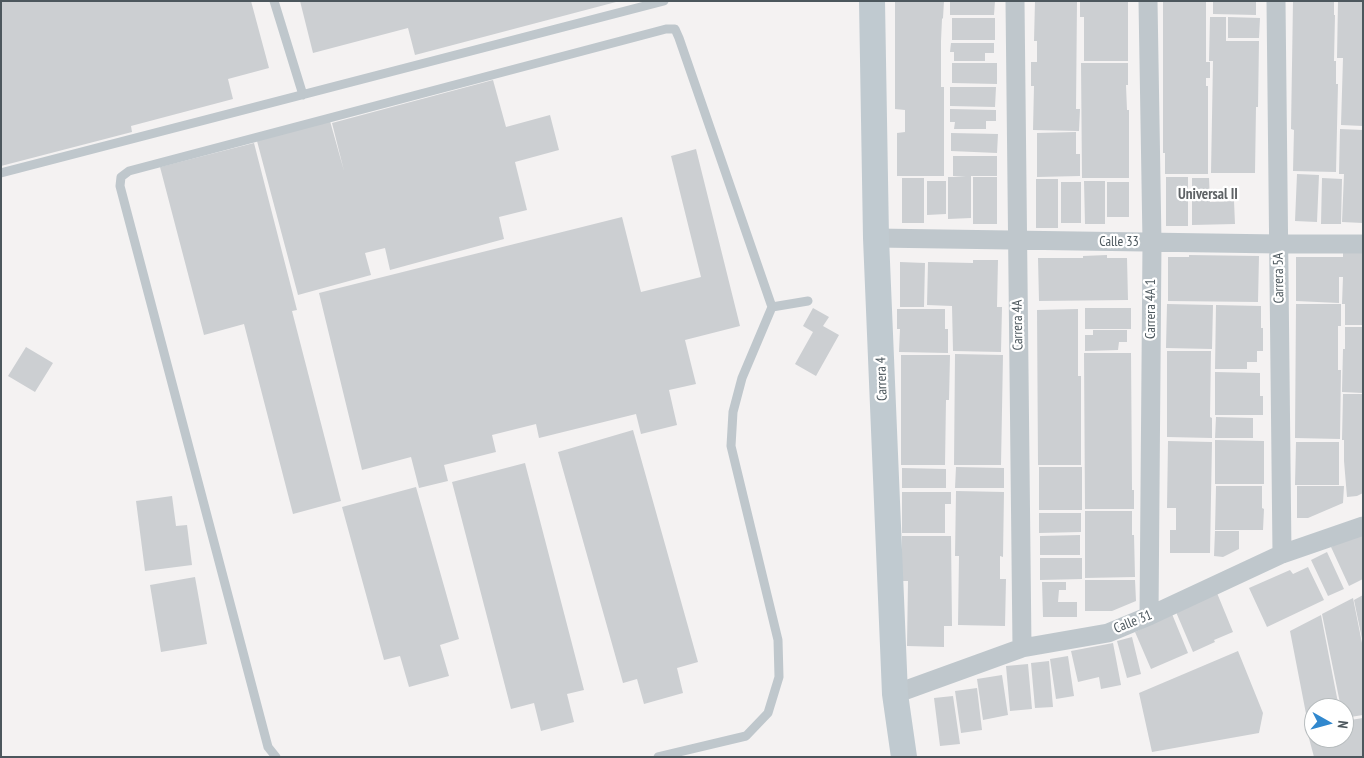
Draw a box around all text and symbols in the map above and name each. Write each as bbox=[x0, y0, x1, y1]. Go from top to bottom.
district label: Universal II bbox=[1178, 186, 1238, 204]
street label: Calle 33 bbox=[1099, 234, 1139, 250]
street label: Carrera 5A bbox=[1270, 253, 1288, 303]
street label: Carrera 4A 1 bbox=[1143, 279, 1159, 339]
street label: Carrera 4A bbox=[1009, 300, 1027, 350]
street label: Carrera 4 bbox=[873, 357, 891, 401]
street label: Calle 31 bbox=[1111, 607, 1155, 637]
north arrow bbox=[1304, 698, 1354, 748]
text: N bbox=[1334, 720, 1352, 730]

